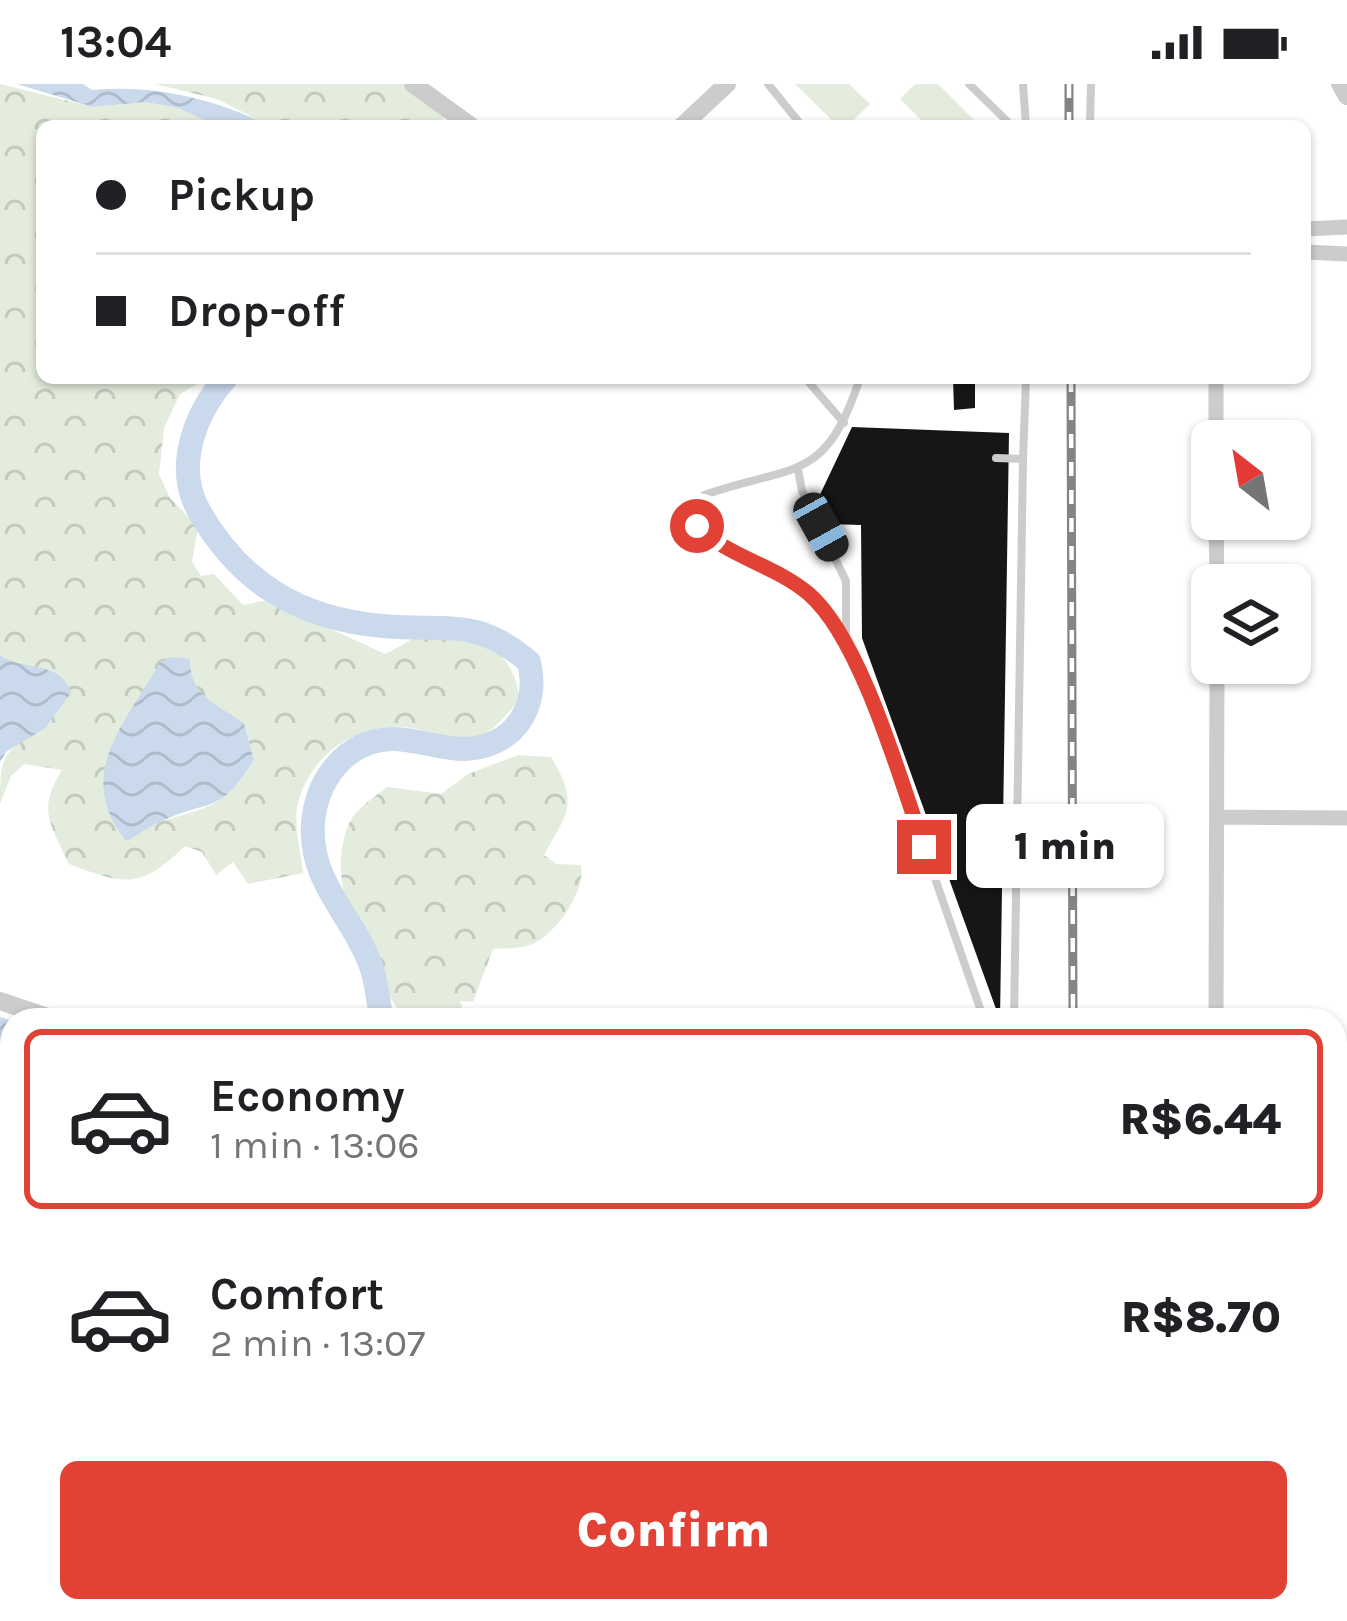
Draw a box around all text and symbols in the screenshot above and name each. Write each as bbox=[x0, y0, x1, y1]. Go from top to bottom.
text: 13:04 bbox=[60, 16, 171, 68]
text: Pickup bbox=[168, 169, 315, 221]
text: Drop-off bbox=[168, 285, 345, 337]
north arrow bbox=[1191, 420, 1311, 540]
map controls bbox=[1191, 420, 1311, 684]
car bbox=[788, 487, 854, 567]
route start bbox=[670, 499, 724, 553]
button: layers bbox=[1191, 564, 1311, 684]
callout: 1 min bbox=[966, 805, 1164, 889]
route end bbox=[897, 820, 951, 874]
text: 1 min bbox=[1014, 823, 1116, 869]
icon: car bbox=[66, 1065, 174, 1173]
text: Economy bbox=[210, 1070, 405, 1122]
text: R$6.44 bbox=[1119, 1093, 1281, 1145]
text: 1 min · 13:06 bbox=[210, 1122, 420, 1168]
icon: car bbox=[66, 1263, 174, 1371]
text: Comfort bbox=[210, 1268, 384, 1320]
text: R$8.70 bbox=[1121, 1291, 1281, 1343]
text: 2 min · 13:07 bbox=[210, 1320, 425, 1366]
button: Confirm bbox=[60, 1461, 1287, 1599]

